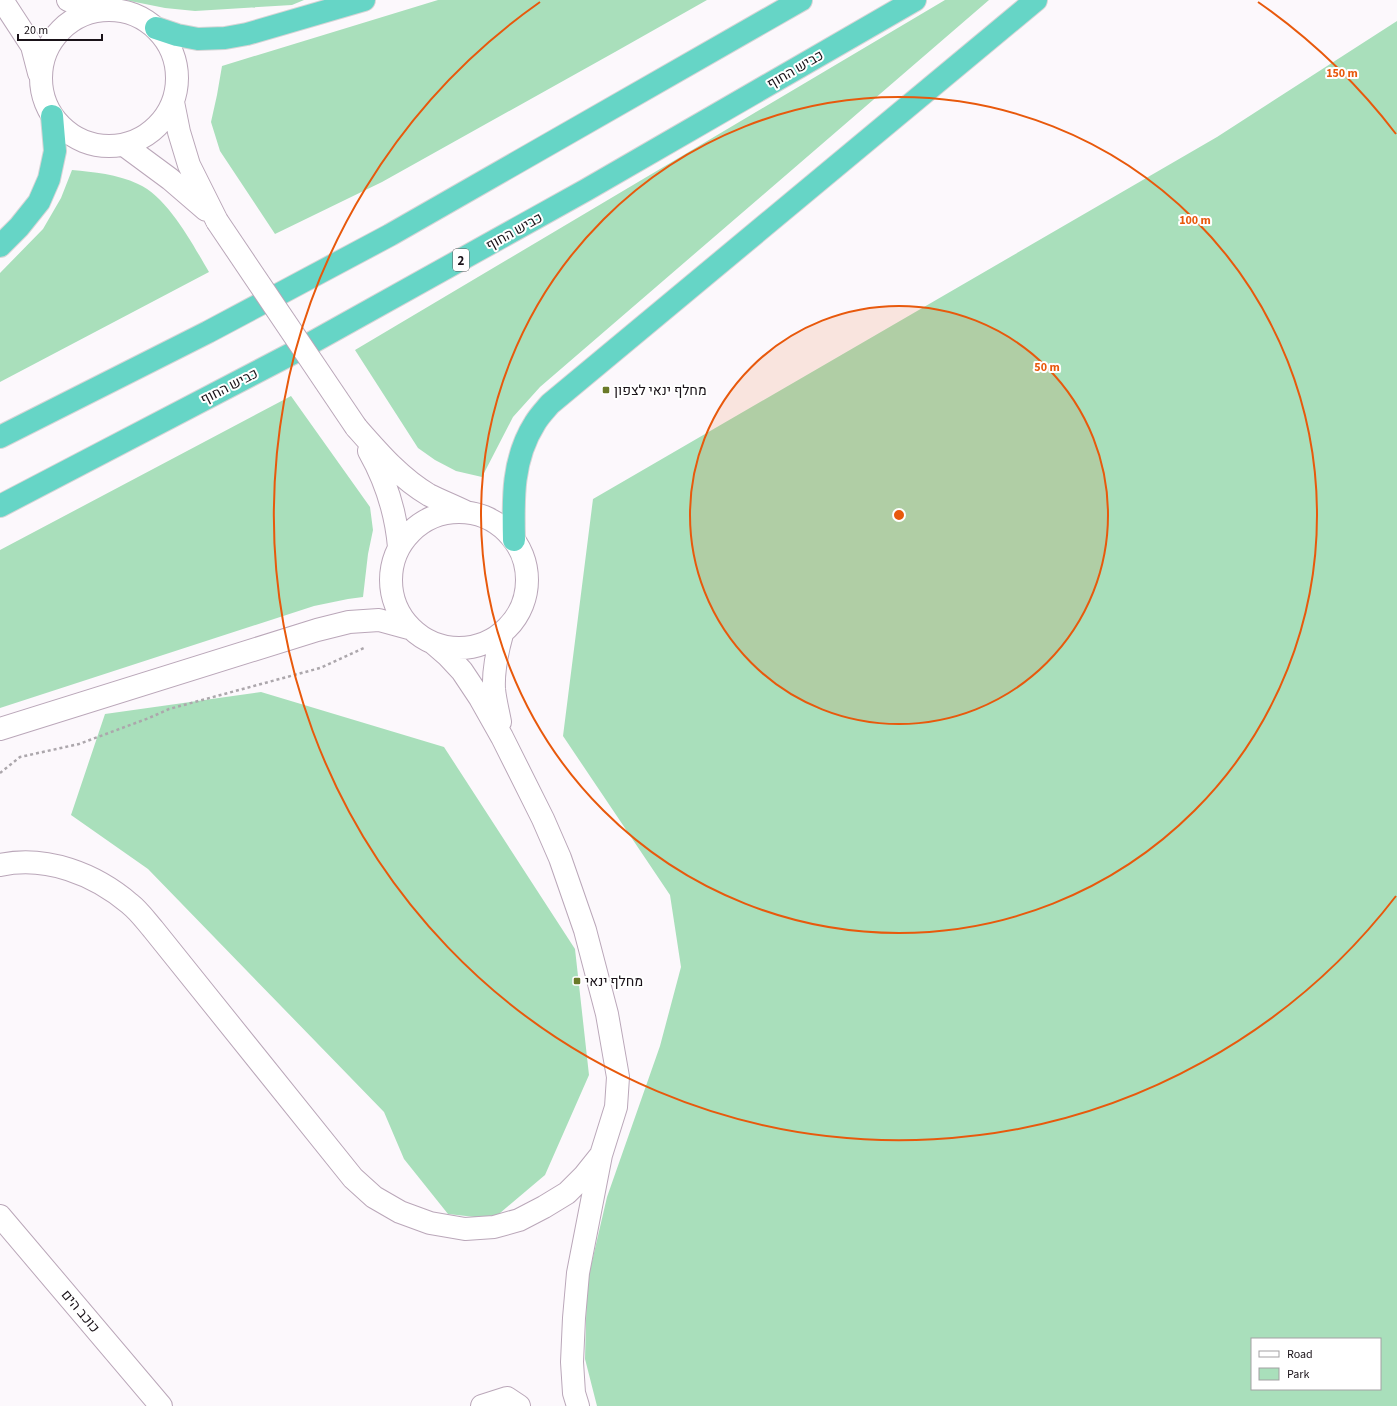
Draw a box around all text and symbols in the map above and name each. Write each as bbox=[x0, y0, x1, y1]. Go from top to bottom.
scale bar bbox=[18, 16, 102, 42]
text: 20 m bbox=[24, 22, 48, 39]
street label: כביש החוף bbox=[764, 46, 827, 94]
text: 150 m bbox=[1326, 65, 1358, 82]
street label: כביש החוף bbox=[482, 208, 547, 256]
text: 100 m bbox=[1179, 212, 1211, 229]
road number: 2 bbox=[453, 249, 469, 271]
text: 50 m bbox=[1034, 359, 1060, 376]
street label: כביש החוף bbox=[197, 364, 262, 410]
place label: מחלף ינאי לצפון bbox=[614, 381, 707, 401]
marker: מחלף ינאי לצפון bbox=[601, 385, 611, 395]
centre of rings bbox=[892, 508, 906, 522]
place label: מחלף ינאי bbox=[585, 972, 643, 992]
marker: מחלף ינאי bbox=[572, 976, 582, 986]
street label: כוכב הים bbox=[56, 1286, 104, 1337]
legend bbox=[1251, 1338, 1381, 1390]
text: Road bbox=[1287, 1346, 1313, 1363]
text: Park bbox=[1287, 1366, 1309, 1383]

